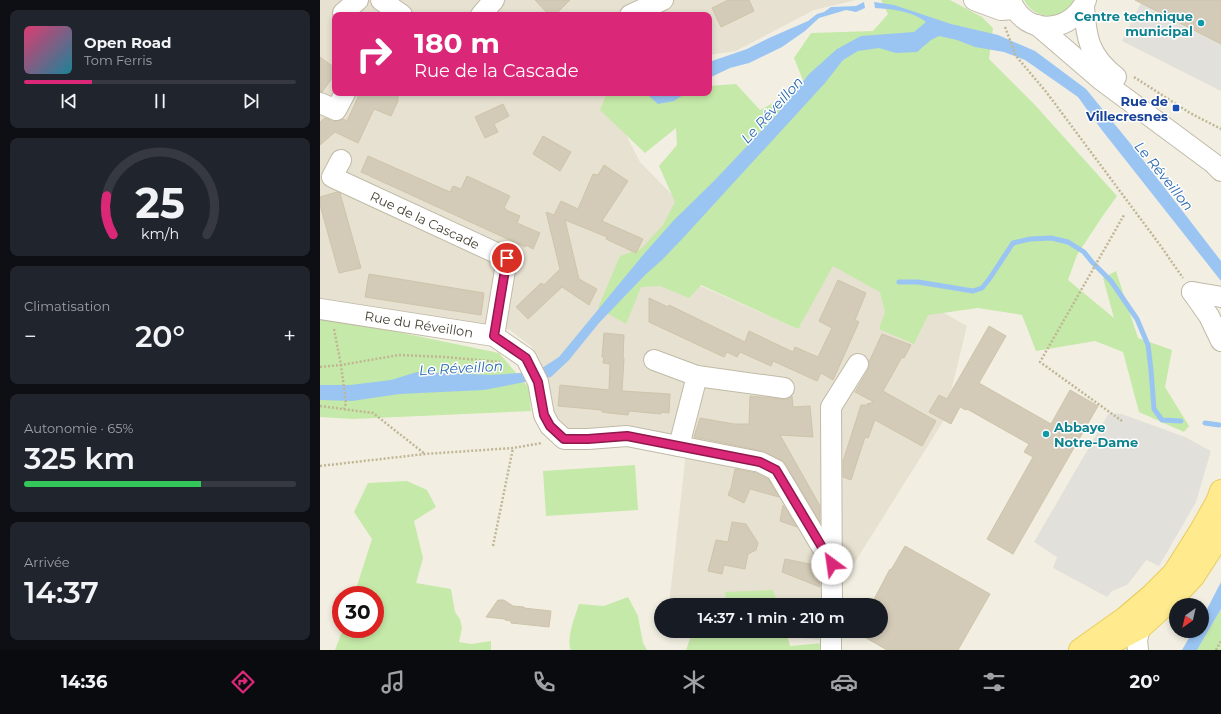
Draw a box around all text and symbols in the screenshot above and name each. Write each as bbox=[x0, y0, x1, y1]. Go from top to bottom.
place label: Centre technique municipal bbox=[1074, 8, 1193, 39]
marker: Centre technique municipal bbox=[1196, 18, 1206, 28]
text: 180 m bbox=[414, 26, 500, 60]
icon: right bbox=[348, 28, 400, 80]
text: Open Road bbox=[84, 33, 172, 52]
text: Tom Ferris bbox=[84, 52, 152, 68]
text: Rue de la Cascade bbox=[414, 60, 579, 82]
water label: Le Réveillon bbox=[737, 73, 807, 147]
icon: previous bbox=[58, 90, 80, 112]
icon: pause bbox=[149, 90, 171, 112]
icon: next bbox=[240, 90, 262, 112]
place label: Rue de Villecresnes bbox=[1085, 93, 1168, 124]
marker: Rue de Villecresnes bbox=[1171, 103, 1181, 113]
water label: Le Réveillon bbox=[1131, 138, 1197, 214]
text: 25 bbox=[135, 178, 185, 228]
street label: Rue de la Cascade bbox=[368, 188, 482, 252]
text: km/h bbox=[141, 225, 179, 243]
pin bbox=[490, 241, 524, 275]
icon: arrive bbox=[496, 247, 518, 269]
text: Climatisation bbox=[24, 298, 110, 314]
street label: Rue du Réveillon bbox=[364, 308, 474, 340]
text: 20° bbox=[135, 318, 185, 355]
text: − bbox=[24, 323, 37, 350]
text: + bbox=[283, 323, 296, 350]
water label: Le Réveillon bbox=[419, 357, 503, 379]
place label: Abbaye Notre-Dame bbox=[1053, 419, 1138, 450]
text: Autonomie · 65% bbox=[24, 420, 133, 436]
marker: Abbaye Notre-Dame bbox=[1041, 429, 1051, 439]
text: 325 km bbox=[24, 440, 135, 477]
position arrow bbox=[811, 543, 853, 585]
text: Arrivée bbox=[24, 554, 70, 570]
text: 14:37 bbox=[24, 574, 99, 611]
speed limit sign: 30 bbox=[332, 586, 384, 638]
north arrow bbox=[1169, 598, 1209, 638]
map controls bbox=[1169, 598, 1209, 638]
text: 14:37 · 1 min · 210 m bbox=[697, 608, 845, 627]
icon: directions bbox=[229, 668, 257, 696]
icon: music bbox=[379, 668, 407, 696]
icon: phone bbox=[530, 668, 558, 696]
icon: climate bbox=[680, 668, 708, 696]
icon: car bbox=[830, 668, 858, 696]
icon: filters bbox=[980, 668, 1008, 696]
text: 14:36 bbox=[61, 671, 107, 693]
text: 20° bbox=[1130, 671, 1160, 693]

